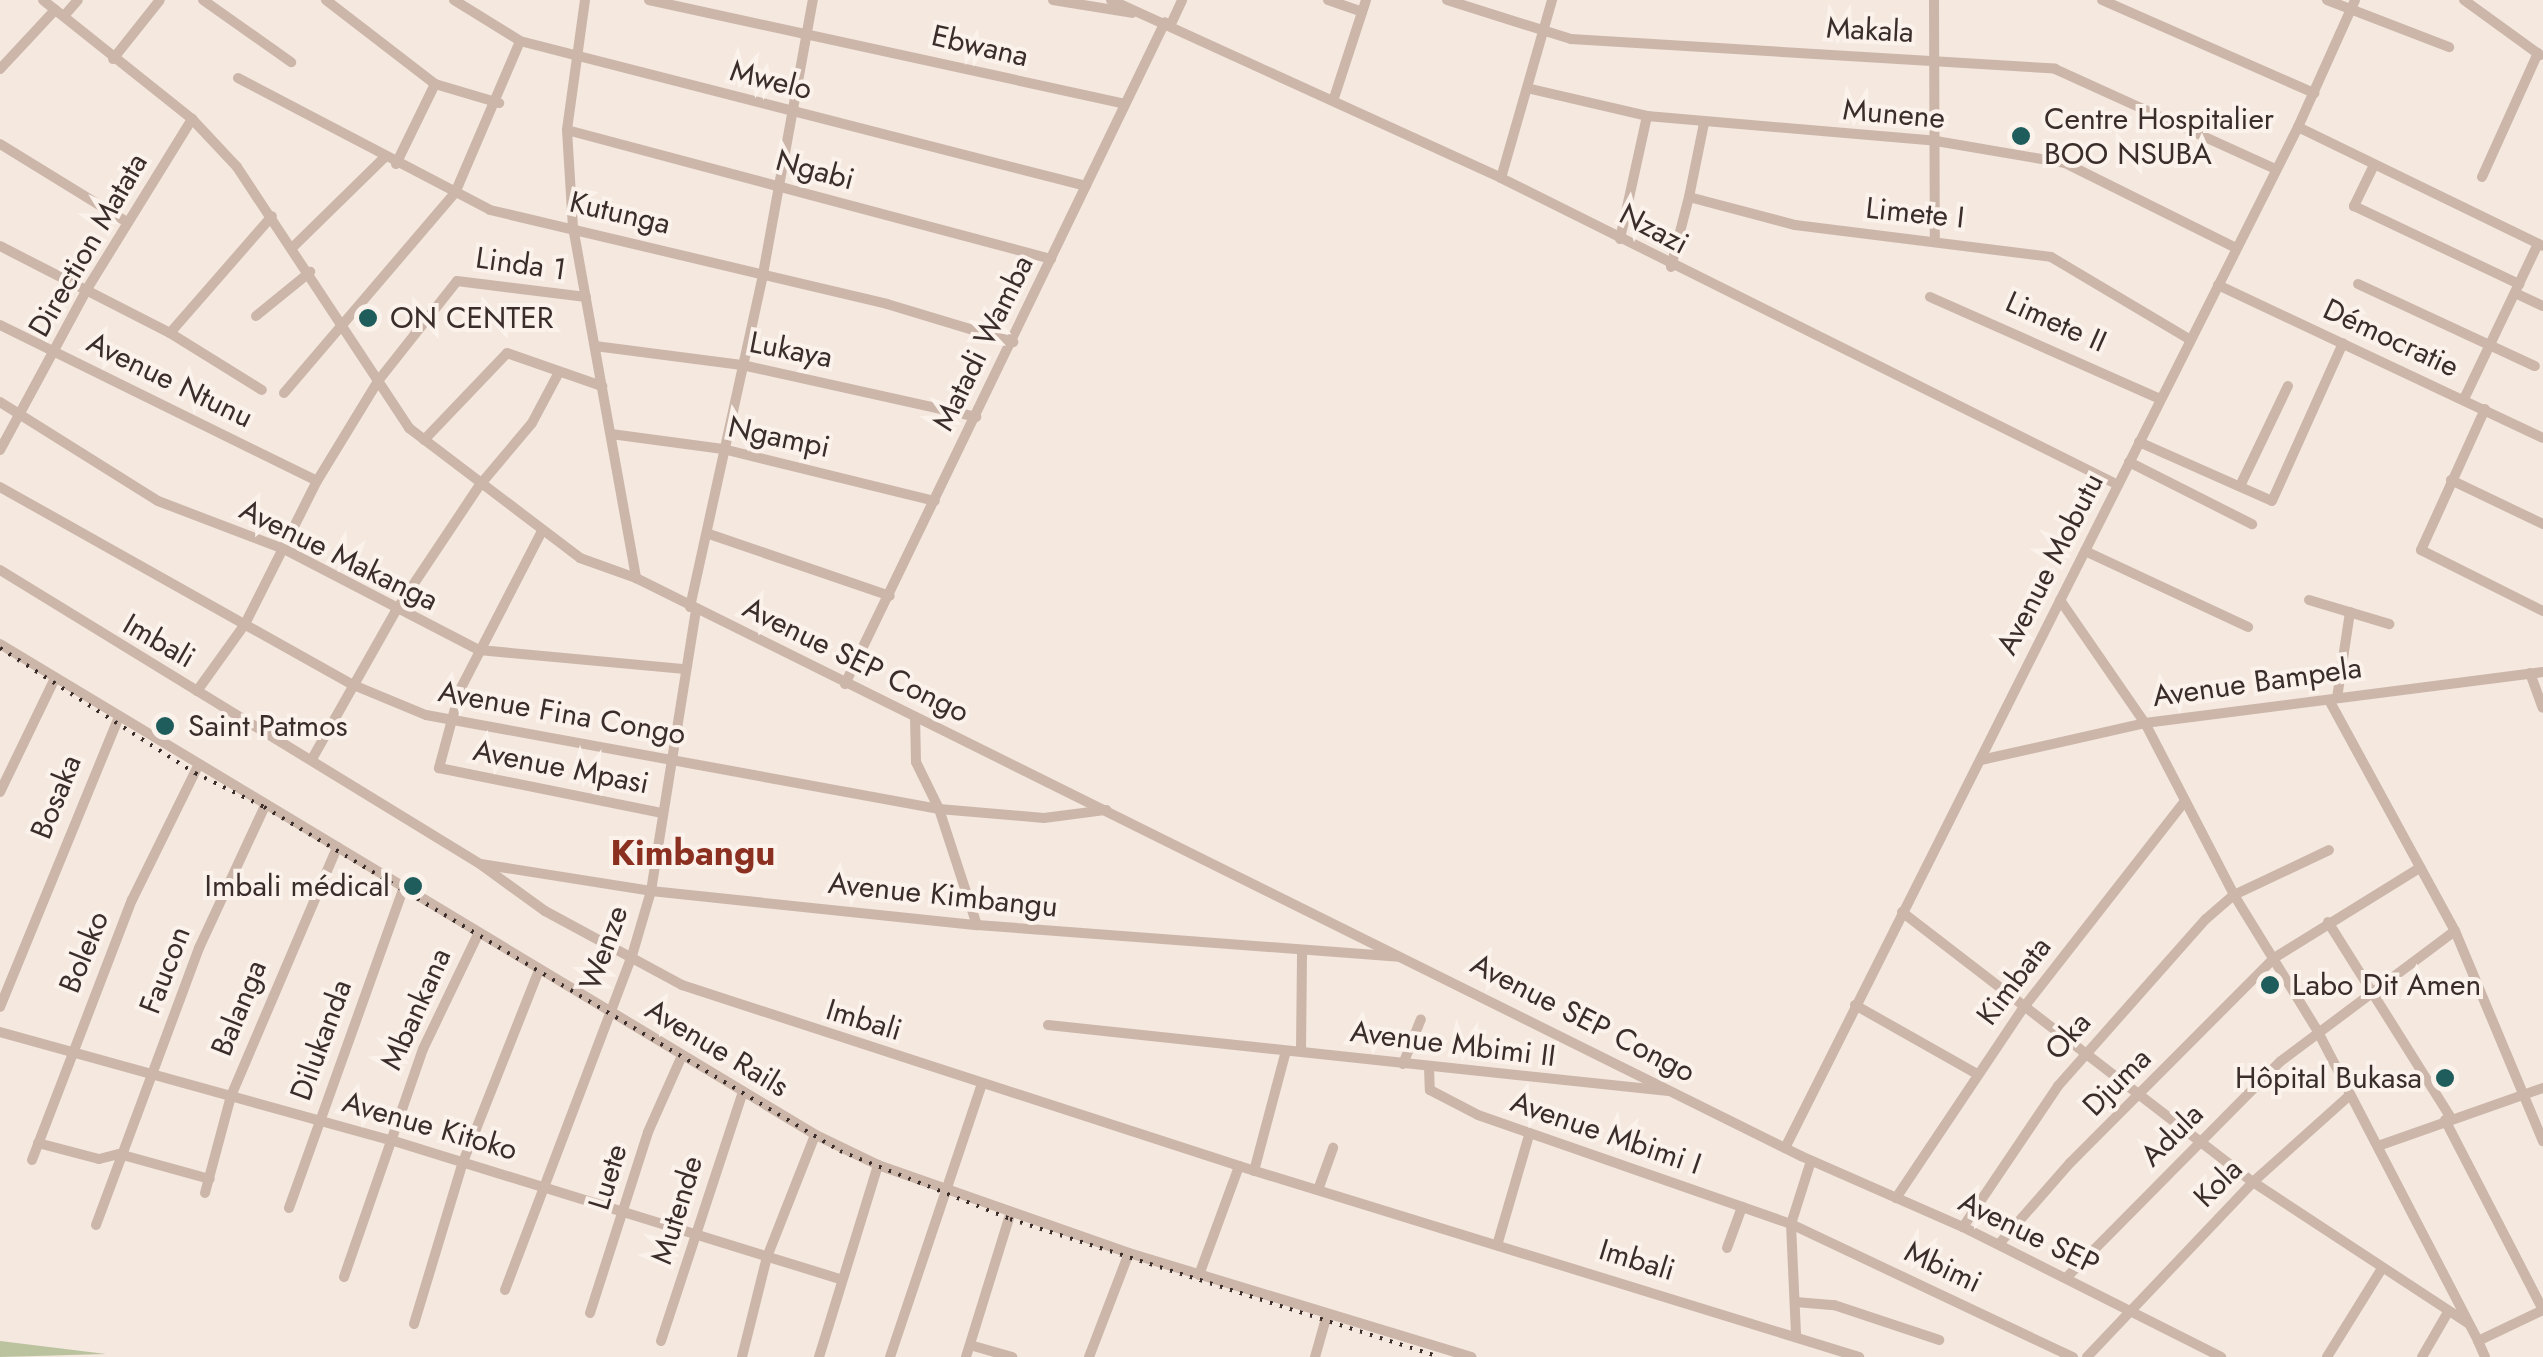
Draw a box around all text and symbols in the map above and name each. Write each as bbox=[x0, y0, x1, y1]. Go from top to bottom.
street label: Makala bbox=[1825, 10, 1915, 50]
street label: Ebwana bbox=[928, 17, 1032, 75]
street label: Mwelo bbox=[726, 52, 816, 108]
street label: Munene bbox=[1841, 92, 1947, 136]
place label: Centre Hospitalier BOO NSUBA bbox=[2044, 101, 2274, 172]
marker: Centre Hospitalier BOO NSUBA bbox=[2008, 123, 2034, 149]
street label: Ngabi bbox=[772, 142, 858, 198]
street label: Direction Matata bbox=[21, 147, 155, 343]
street label: Kutunga bbox=[566, 184, 674, 242]
street label: Limete I bbox=[1864, 190, 1966, 236]
street label: Nzazi bbox=[1613, 196, 1695, 262]
street label: Linda 1 bbox=[473, 240, 569, 288]
street label: Matadi Wamba bbox=[925, 250, 1041, 436]
street label: Limete II bbox=[2000, 284, 2112, 360]
street label: Démocratie bbox=[2318, 291, 2464, 385]
place label: ON CENTER bbox=[390, 300, 553, 336]
marker: ON CENTER bbox=[355, 305, 381, 331]
street label: Avenue Ntunu bbox=[81, 324, 259, 436]
street label: Lukaya bbox=[746, 324, 836, 376]
street label: Ngampi bbox=[725, 409, 833, 465]
street label: Avenue Mobutu bbox=[1989, 467, 2111, 661]
street label: Avenue Makanga bbox=[234, 491, 444, 619]
street label: Avenue SEP Congo bbox=[737, 590, 975, 730]
street label: Imbali bbox=[117, 606, 201, 676]
street label: Avenue Bampela bbox=[2150, 649, 2364, 715]
street label: Avenue Fina Congo bbox=[435, 674, 689, 752]
place label: Saint Patmos bbox=[188, 708, 348, 744]
marker: Saint Patmos bbox=[152, 713, 178, 739]
street label: Avenue Mpasi bbox=[470, 732, 652, 802]
street label: Bosaka bbox=[23, 750, 89, 844]
district label: Kimbangu bbox=[611, 832, 775, 874]
street label: Avenue Kimbangu bbox=[826, 865, 1060, 925]
place label: Imbali médical bbox=[205, 868, 390, 904]
marker: Imbali médical bbox=[400, 873, 426, 899]
street label: Wenze bbox=[572, 901, 636, 995]
street label: Boleko bbox=[51, 906, 117, 998]
street label: Faucon bbox=[132, 921, 198, 1019]
street label: Kimbata bbox=[1969, 930, 2059, 1032]
street label: Mbankana bbox=[373, 943, 459, 1075]
street label: Avenue SEP Congo bbox=[1465, 946, 1701, 1090]
street label: Balanga bbox=[204, 955, 274, 1061]
place label: Labo Dit Amen bbox=[2292, 967, 2481, 1003]
marker: Labo Dit Amen bbox=[2257, 972, 2283, 998]
street label: Dilukanda bbox=[283, 975, 359, 1105]
street label: Avenue Rails bbox=[639, 991, 795, 1105]
street label: Imbali bbox=[822, 992, 906, 1048]
street label: Oka bbox=[2038, 1005, 2098, 1067]
street label: Avenue Mbimi II bbox=[1348, 1014, 1558, 1074]
street label: Djuma bbox=[2075, 1040, 2159, 1124]
place label: Hôpital Bukasa bbox=[2235, 1060, 2422, 1096]
marker: Hôpital Bukasa bbox=[2432, 1065, 2458, 1091]
street label: Avenue Kitoko bbox=[339, 1084, 521, 1168]
street label: Avenue Mbimi I bbox=[1506, 1084, 1706, 1182]
street label: Adula bbox=[2133, 1096, 2211, 1174]
street label: Luete bbox=[581, 1140, 635, 1214]
street label: Kola bbox=[2186, 1151, 2250, 1215]
street label: Mutende bbox=[644, 1152, 710, 1268]
street label: Avenue SEP bbox=[1953, 1184, 2105, 1282]
street label: Imbali bbox=[1595, 1232, 1679, 1288]
street label: Mbimi bbox=[1899, 1234, 1987, 1300]

